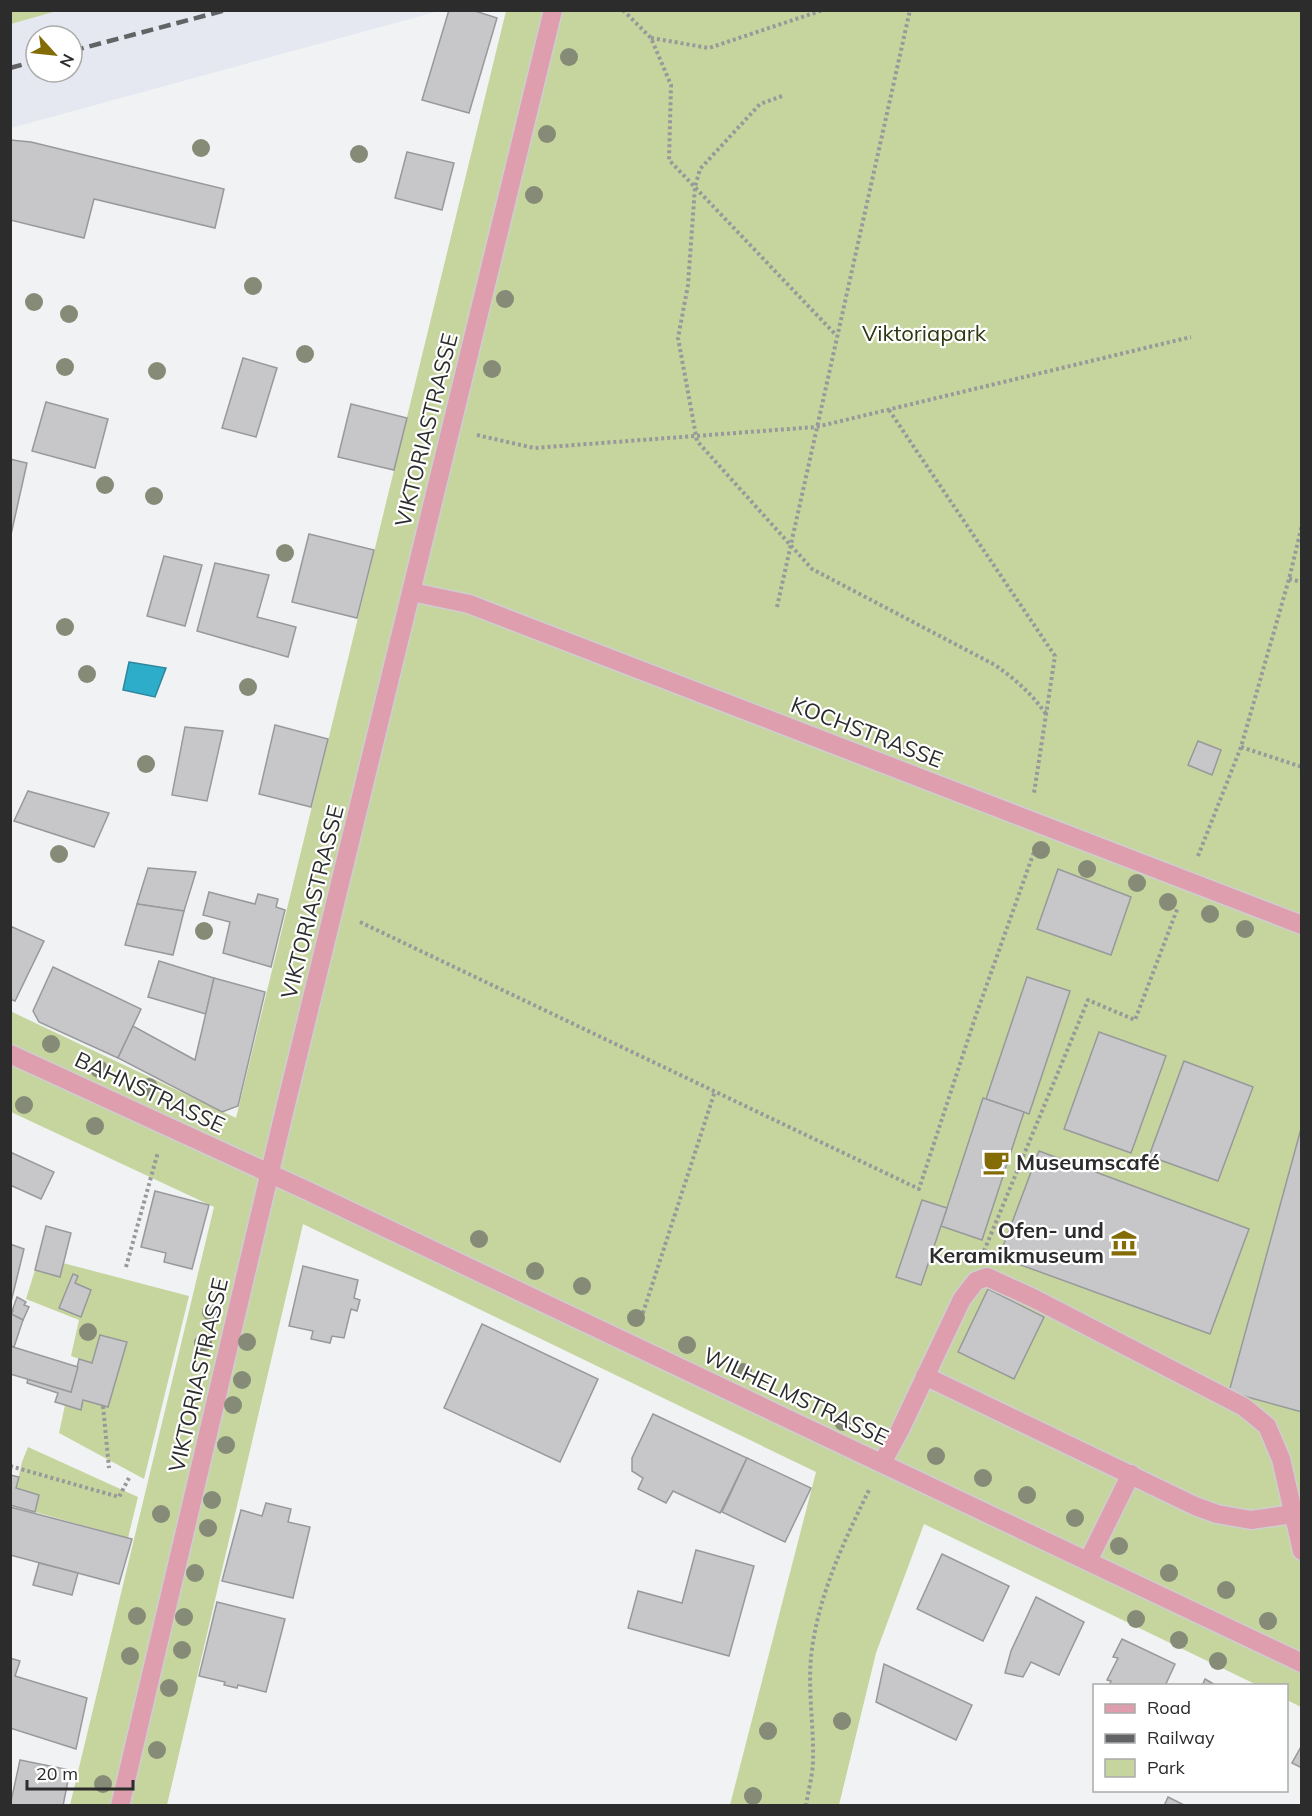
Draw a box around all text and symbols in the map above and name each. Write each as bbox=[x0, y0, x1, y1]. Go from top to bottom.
north arrow bbox=[24, 24, 84, 84]
text: N bbox=[56, 51, 79, 71]
park label: Viktoriapark bbox=[862, 319, 987, 347]
street label: VIKTORIASTRASSE bbox=[388, 330, 464, 530]
street label: KOCHSTRASSE bbox=[787, 690, 947, 774]
street label: VIKTORIASTRASSE bbox=[274, 802, 350, 1002]
street label: BAHNSTRASSE bbox=[71, 1045, 229, 1139]
cafe icon: Museumscafé bbox=[981, 1147, 1011, 1177]
place label: Museumscafé bbox=[1016, 1148, 1160, 1176]
place label: Ofen- und Keramikmuseum bbox=[929, 1216, 1104, 1269]
museum icon: Ofen- und Keramikmuseum bbox=[1109, 1228, 1139, 1258]
street label: VIKTORIASTRASSE bbox=[162, 1275, 234, 1475]
street label: WILHELMSTRASSE bbox=[699, 1341, 893, 1451]
legend bbox=[1093, 1684, 1288, 1792]
text: Road bbox=[1147, 1696, 1191, 1719]
text: Railway bbox=[1147, 1726, 1215, 1749]
scale bar bbox=[27, 1753, 134, 1791]
text: Park bbox=[1147, 1756, 1186, 1779]
text: 20 m bbox=[36, 1762, 78, 1785]

